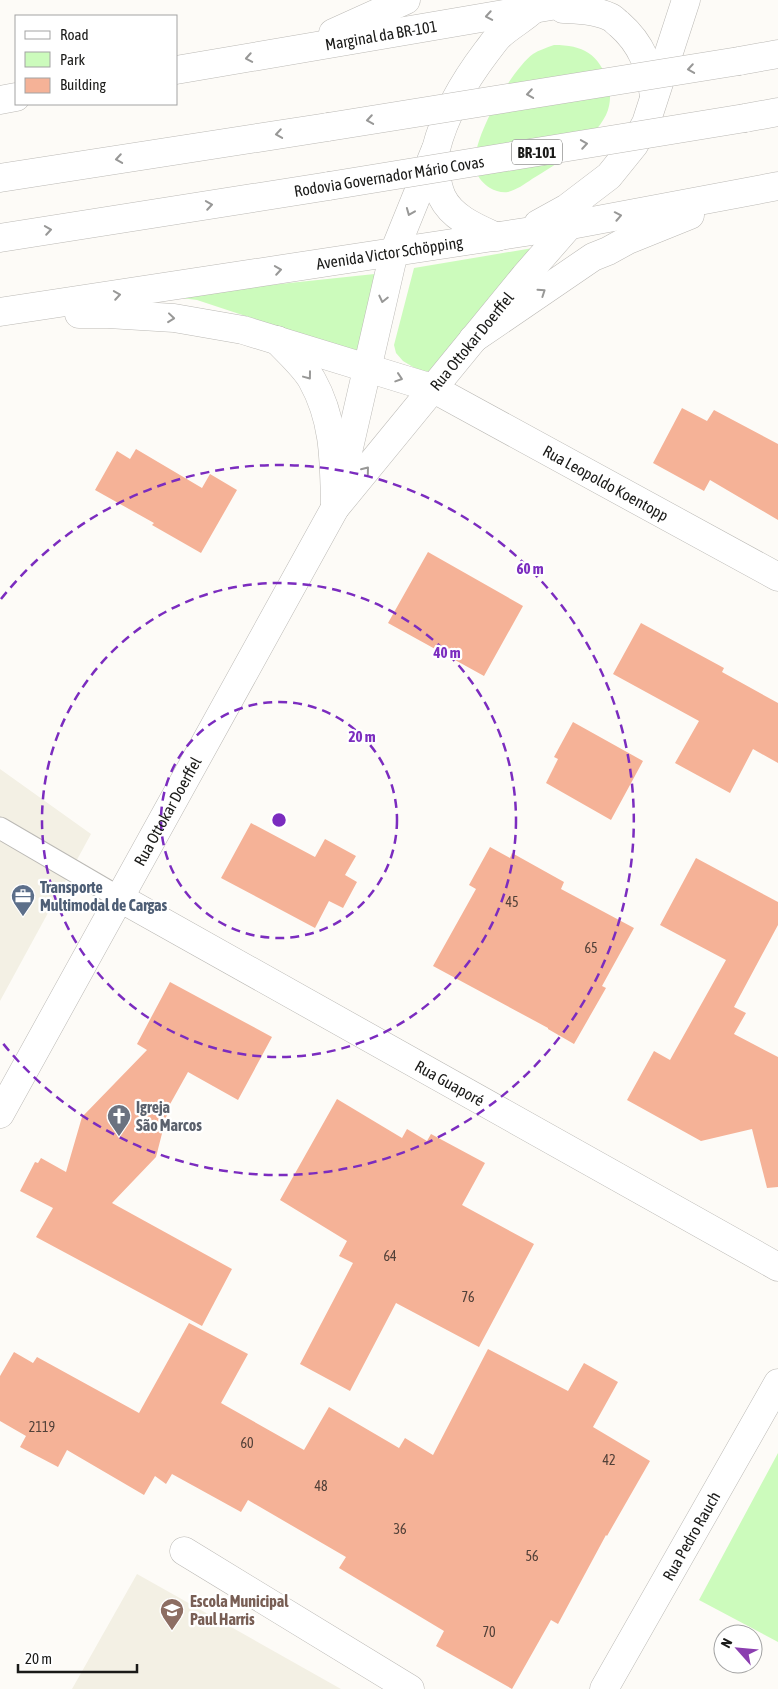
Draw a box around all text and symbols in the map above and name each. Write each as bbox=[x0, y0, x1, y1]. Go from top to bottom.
one-way arrow bbox=[484, 11, 493, 21]
legend bbox=[15, 15, 178, 105]
street label: Marginal da BR-101 bbox=[324, 17, 438, 53]
text: Road bbox=[60, 26, 89, 43]
text: Park bbox=[60, 51, 85, 68]
one-way arrow bbox=[244, 52, 253, 62]
one-way arrow bbox=[686, 63, 694, 74]
text: Building bbox=[60, 76, 106, 93]
one-way arrow bbox=[526, 89, 534, 99]
one-way arrow bbox=[365, 114, 373, 125]
one-way arrow bbox=[275, 128, 283, 139]
road number: BR-101 bbox=[512, 140, 562, 164]
one-way arrow bbox=[580, 140, 589, 150]
street label: Rodovia Governador Mário Covas bbox=[293, 152, 486, 200]
one-way arrow bbox=[115, 154, 123, 164]
one-way arrow bbox=[205, 200, 213, 211]
one-way arrow bbox=[406, 207, 417, 216]
one-way arrow bbox=[614, 211, 623, 222]
one-way arrow bbox=[44, 226, 53, 236]
street label: Avenida Victor Schöpping bbox=[315, 233, 464, 273]
one-way arrow bbox=[274, 266, 282, 276]
street label: Rua Ottokar Doerffel bbox=[426, 288, 517, 394]
one-way arrow bbox=[537, 289, 546, 298]
one-way arrow bbox=[113, 290, 122, 300]
one-way arrow bbox=[378, 295, 389, 304]
one-way arrow bbox=[167, 313, 175, 324]
one-way arrow bbox=[302, 371, 311, 380]
one-way arrow bbox=[395, 372, 403, 382]
street label: Rua Leopoldo Koentopp bbox=[540, 441, 672, 525]
one-way arrow bbox=[361, 466, 370, 475]
text: 60 m bbox=[517, 560, 544, 577]
text: 40 m bbox=[433, 644, 461, 661]
text: 20 m bbox=[349, 728, 376, 745]
street label: Rua Ottokar Doerffel bbox=[130, 753, 205, 869]
centre of rings bbox=[270, 811, 288, 829]
place label: Transporte Multimodal de Cargas bbox=[40, 878, 167, 914]
office icon: Transporte Multimodal de Cargas bbox=[10, 883, 36, 917]
house number: 45 bbox=[505, 894, 519, 910]
house number: 65 bbox=[584, 940, 598, 956]
street label: Rua Guaporé bbox=[412, 1056, 487, 1109]
place label: Igreja São Marcos bbox=[136, 1098, 202, 1134]
church icon: Igreja São Marcos bbox=[106, 1103, 132, 1137]
house number: 64 bbox=[383, 1248, 397, 1264]
house number: 76 bbox=[461, 1289, 475, 1305]
house number: 2119 bbox=[29, 1419, 55, 1435]
house number: 60 bbox=[240, 1435, 254, 1451]
house number: 42 bbox=[602, 1452, 616, 1468]
house number: 48 bbox=[314, 1478, 328, 1494]
street label: Rua Pedro Rauch bbox=[659, 1488, 723, 1584]
house number: 36 bbox=[393, 1521, 407, 1537]
house number: 56 bbox=[525, 1548, 539, 1564]
place label: Escola Municipal Paul Harris bbox=[190, 1592, 289, 1628]
school or university icon: Escola Municipal Paul Harris bbox=[159, 1597, 185, 1631]
house number: 70 bbox=[482, 1624, 496, 1640]
north arrow bbox=[713, 1624, 763, 1674]
text: N bbox=[717, 1636, 735, 1650]
scale bar bbox=[18, 1642, 136, 1674]
text: 20 m bbox=[25, 1650, 52, 1667]

